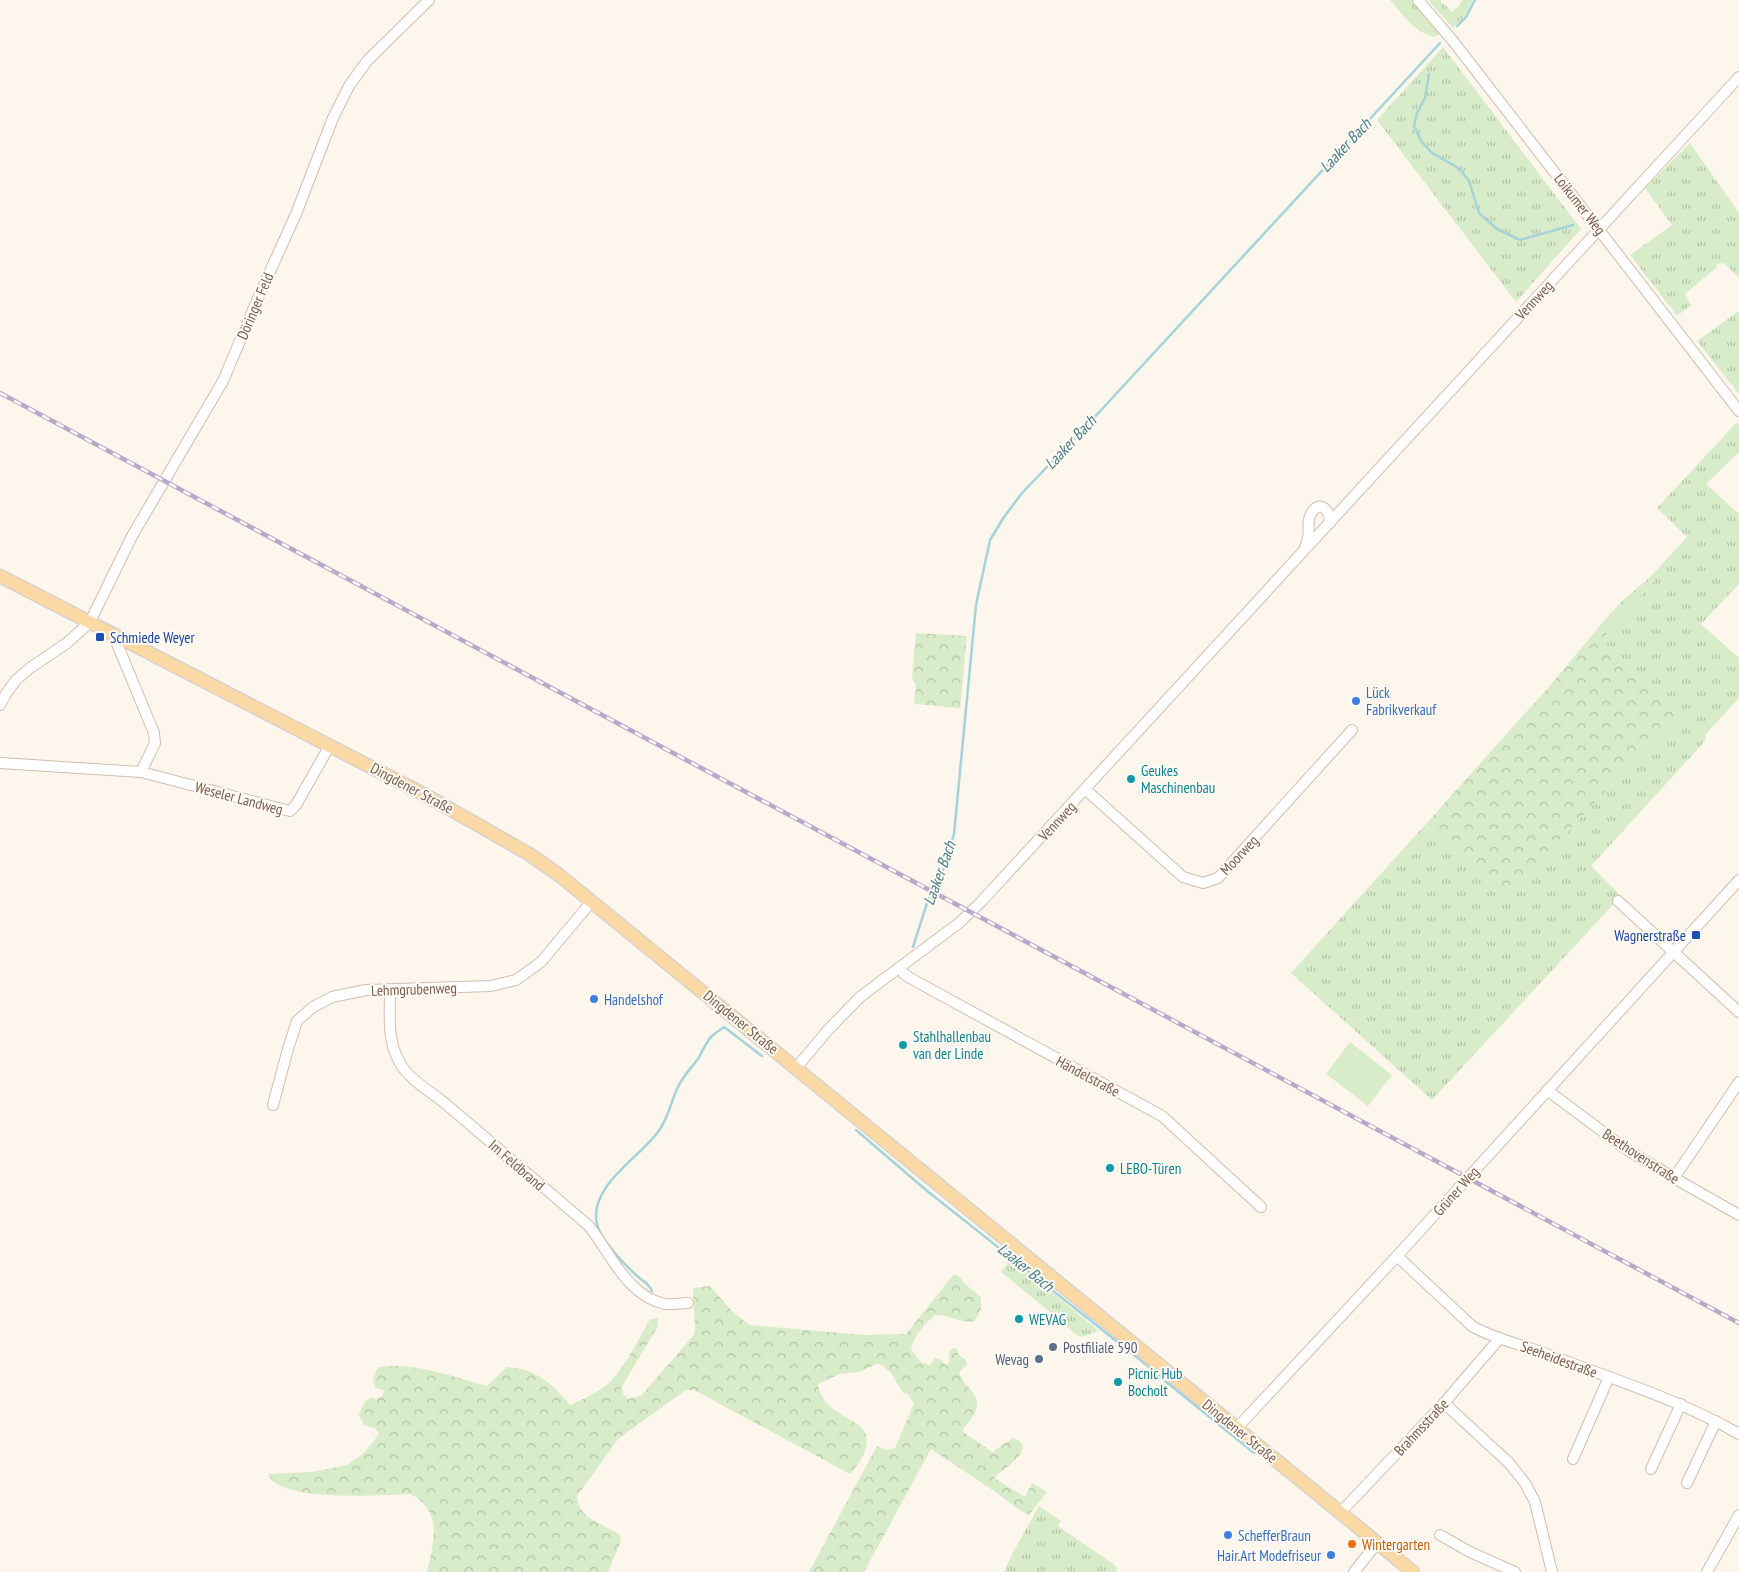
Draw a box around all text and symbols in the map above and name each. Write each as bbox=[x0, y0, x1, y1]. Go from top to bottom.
water label: Laaker Bach bbox=[1315, 113, 1376, 176]
street label: Loikumer Weg bbox=[1550, 169, 1610, 239]
street label: Döringer Feld bbox=[232, 270, 278, 342]
street label: Vennweg bbox=[1510, 276, 1557, 324]
water label: Laaker Bach bbox=[1040, 410, 1101, 473]
place label: Schmiede Weyer bbox=[110, 628, 196, 647]
marker: Schmiede Weyer bbox=[94, 631, 106, 643]
place label: Lück Fabrikverkauf bbox=[1366, 683, 1437, 719]
marker: Lück Fabrikverkauf bbox=[1350, 695, 1362, 707]
street label: Dingdener Straße bbox=[367, 758, 457, 818]
place label: Geukes Maschinenbau bbox=[1141, 761, 1215, 797]
marker: Geukes Maschinenbau bbox=[1125, 773, 1137, 785]
street label: Weseler Landweg bbox=[193, 777, 285, 819]
street label: Vennweg bbox=[1033, 797, 1080, 845]
street label: Moorweg bbox=[1216, 831, 1262, 879]
water label: Laaker Bach bbox=[918, 838, 960, 908]
place label: Wagnerstraße bbox=[1614, 926, 1686, 945]
marker: Wagnerstraße bbox=[1690, 929, 1702, 941]
street label: Lehmgrubenweg bbox=[371, 978, 457, 1000]
street label: Dingdener Straße bbox=[700, 986, 782, 1058]
place label: Handelshof bbox=[604, 990, 664, 1009]
marker: Handelshof bbox=[588, 993, 600, 1005]
place label: Stahlhallenbau van der Linde bbox=[913, 1027, 991, 1063]
marker: Stahlhallenbau van der Linde bbox=[897, 1039, 909, 1051]
street label: Händelstraße bbox=[1053, 1051, 1123, 1101]
street label: Beethovenstraße bbox=[1599, 1124, 1683, 1188]
street label: Im Feldbrand bbox=[485, 1135, 549, 1195]
place label: LEBO-Türen bbox=[1120, 1159, 1181, 1178]
marker: LEBO-Türen bbox=[1104, 1162, 1116, 1174]
street label: Grüner Weg bbox=[1429, 1162, 1483, 1220]
water label: Laaker Bach bbox=[994, 1238, 1059, 1296]
place label: WEVAG bbox=[1029, 1310, 1066, 1329]
marker: WEVAG bbox=[1013, 1313, 1025, 1325]
street label: Seeheidestraße bbox=[1518, 1336, 1600, 1382]
place label: Postfiliale 590 bbox=[1063, 1338, 1138, 1357]
marker: Postfiliale 590 bbox=[1047, 1341, 1059, 1353]
place label: Wevag bbox=[995, 1350, 1029, 1369]
marker: Wevag bbox=[1033, 1353, 1045, 1365]
place label: Picnic Hub Bocholt bbox=[1128, 1364, 1183, 1400]
marker: Picnic Hub Bocholt bbox=[1112, 1376, 1124, 1388]
street label: Brahmsstraße bbox=[1390, 1394, 1452, 1460]
street label: Dingdener Straße bbox=[1199, 1395, 1281, 1467]
place label: SchefferBraun bbox=[1238, 1526, 1311, 1545]
marker: SchefferBraun bbox=[1222, 1529, 1234, 1541]
place label: Wintergarten bbox=[1362, 1535, 1430, 1554]
marker: Wintergarten bbox=[1346, 1538, 1358, 1550]
place label: Hair.Art Modefriseur bbox=[1217, 1546, 1322, 1565]
marker: Hair.Art Modefriseur bbox=[1325, 1549, 1337, 1561]

